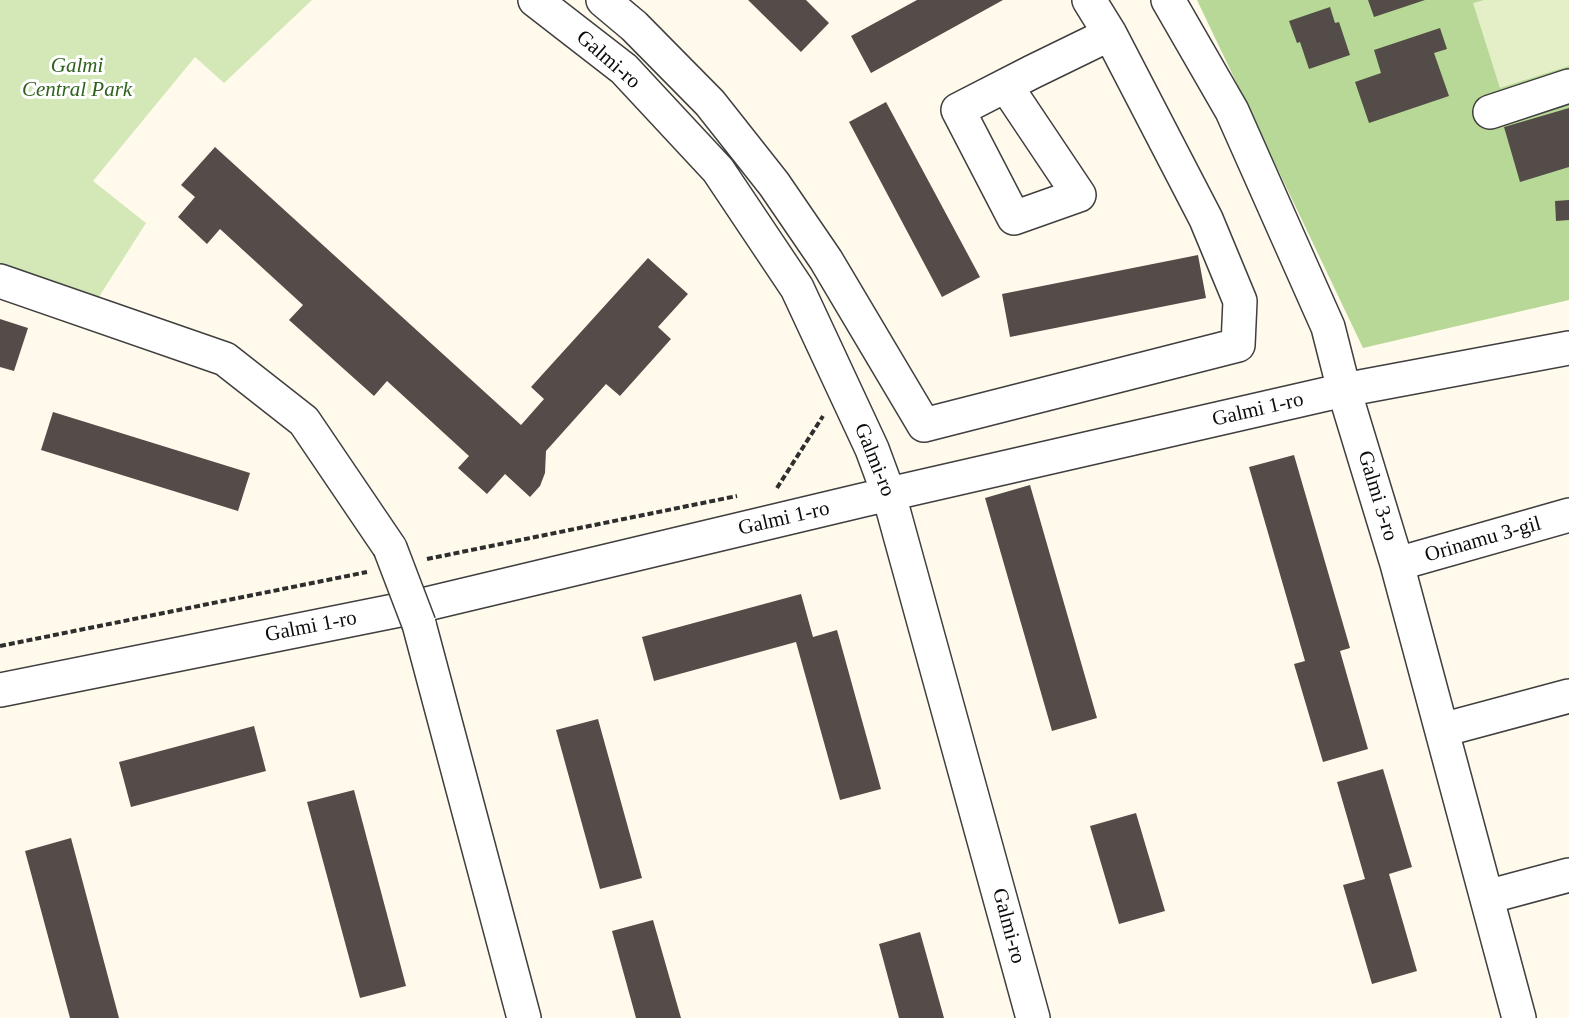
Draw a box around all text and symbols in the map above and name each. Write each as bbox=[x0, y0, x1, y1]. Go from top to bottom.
street label: Galmi-ro bbox=[571, 25, 645, 95]
park label: Galmi Central Park bbox=[22, 53, 132, 103]
street label: Galmi 1-ro bbox=[1210, 387, 1306, 433]
street label: Galmi-ro bbox=[848, 420, 900, 500]
street label: Galmi 3-ro bbox=[1351, 448, 1403, 544]
street label: Galmi 1-ro bbox=[736, 496, 832, 542]
street label: Orinamu 3-gil bbox=[1422, 511, 1544, 569]
street label: Galmi 1-ro bbox=[263, 606, 359, 648]
street label: Galmi-ro bbox=[986, 886, 1030, 966]

